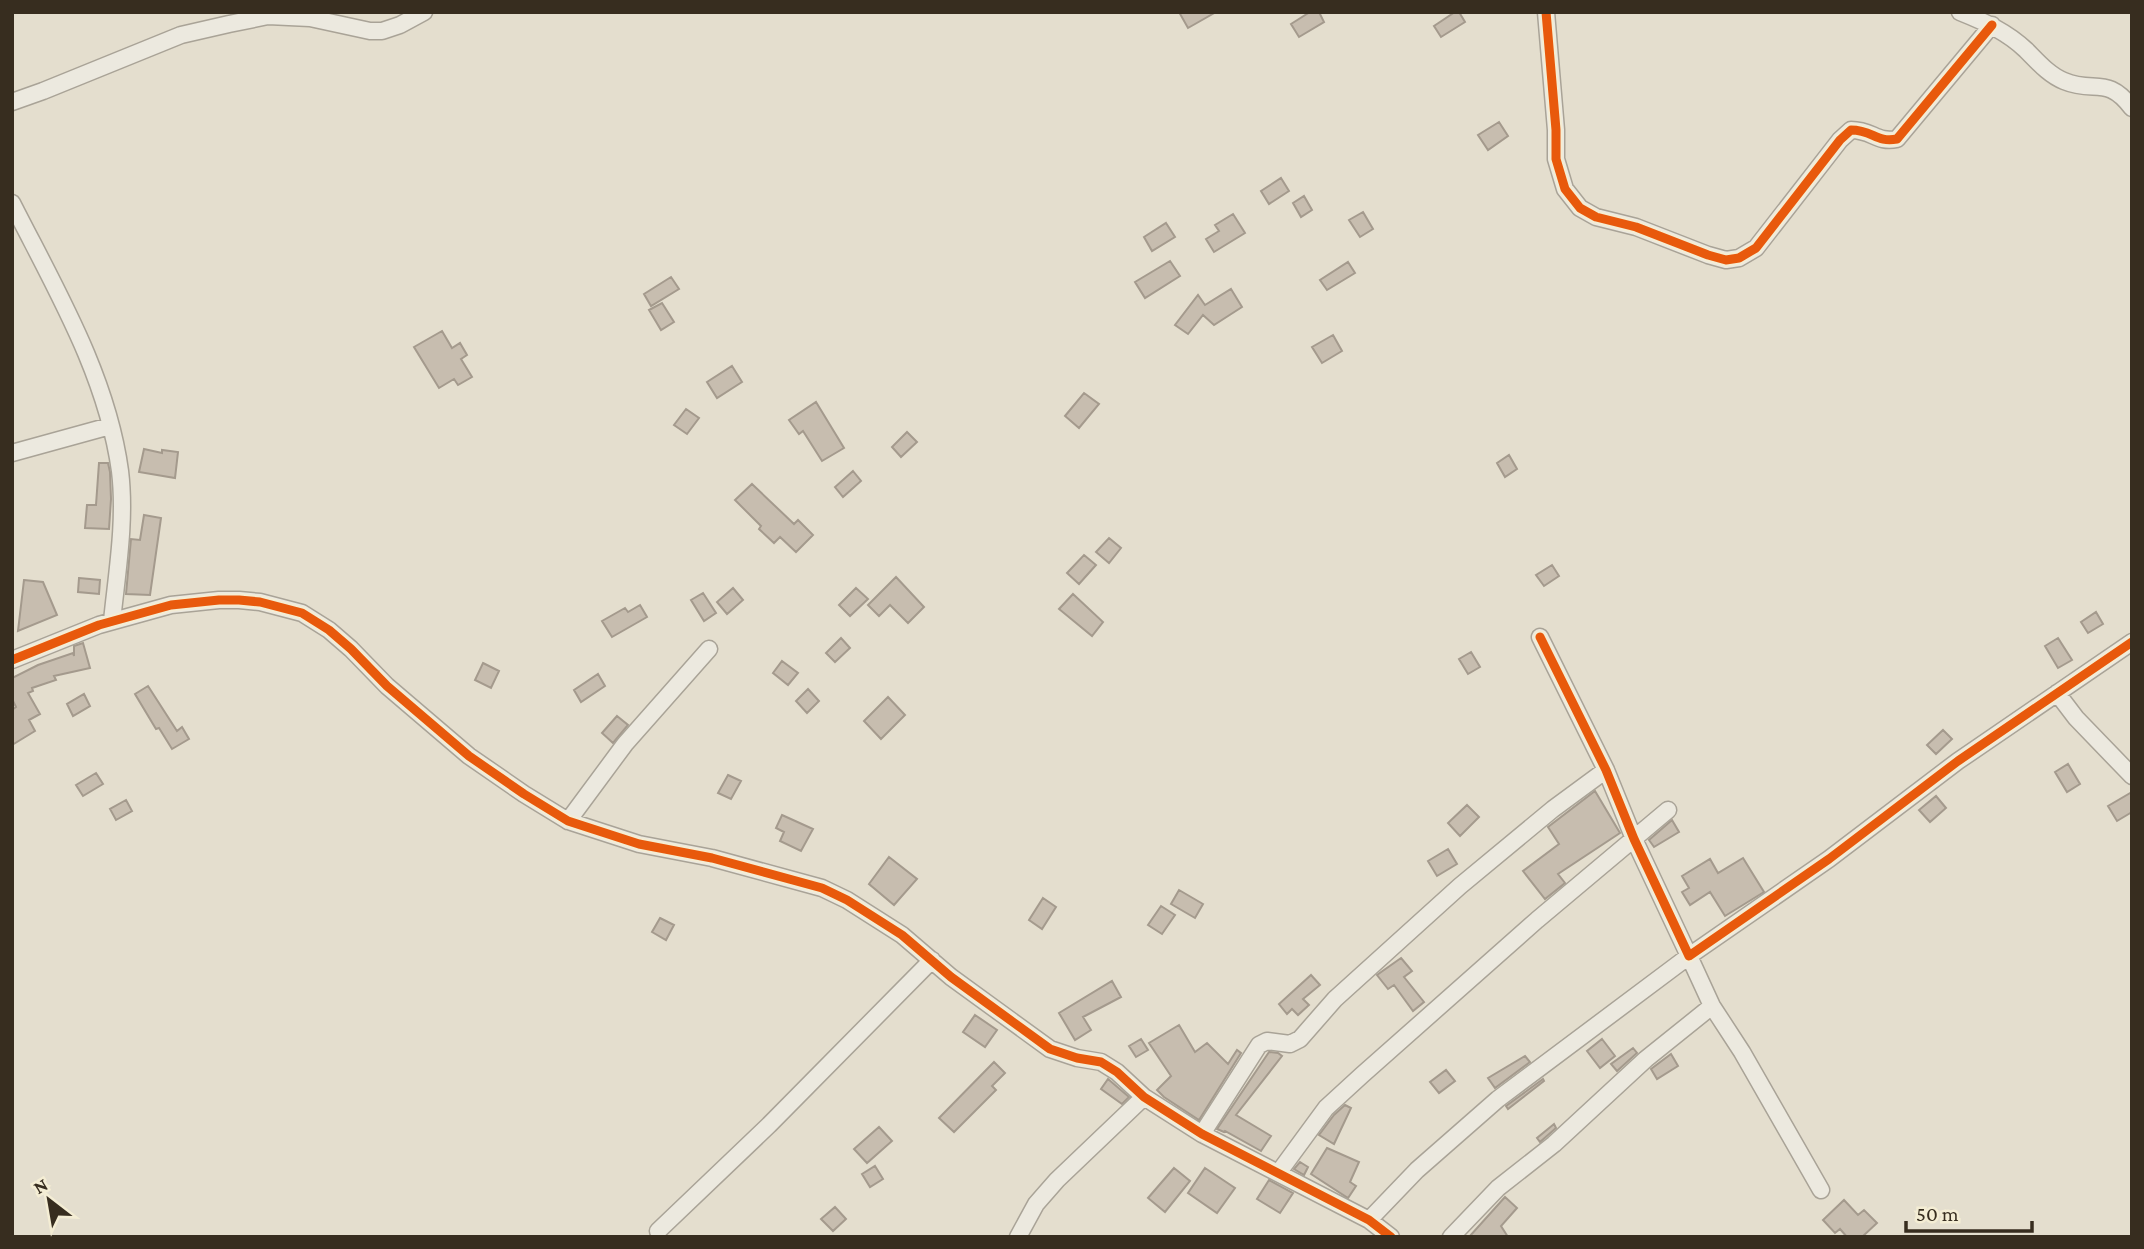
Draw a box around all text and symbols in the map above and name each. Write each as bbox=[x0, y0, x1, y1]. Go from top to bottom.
north arrow bbox=[14, 1165, 84, 1235]
text: N bbox=[30, 1173, 52, 1198]
scale bar bbox=[1906, 1190, 2032, 1234]
text: 50 m bbox=[1916, 1202, 1959, 1226]

